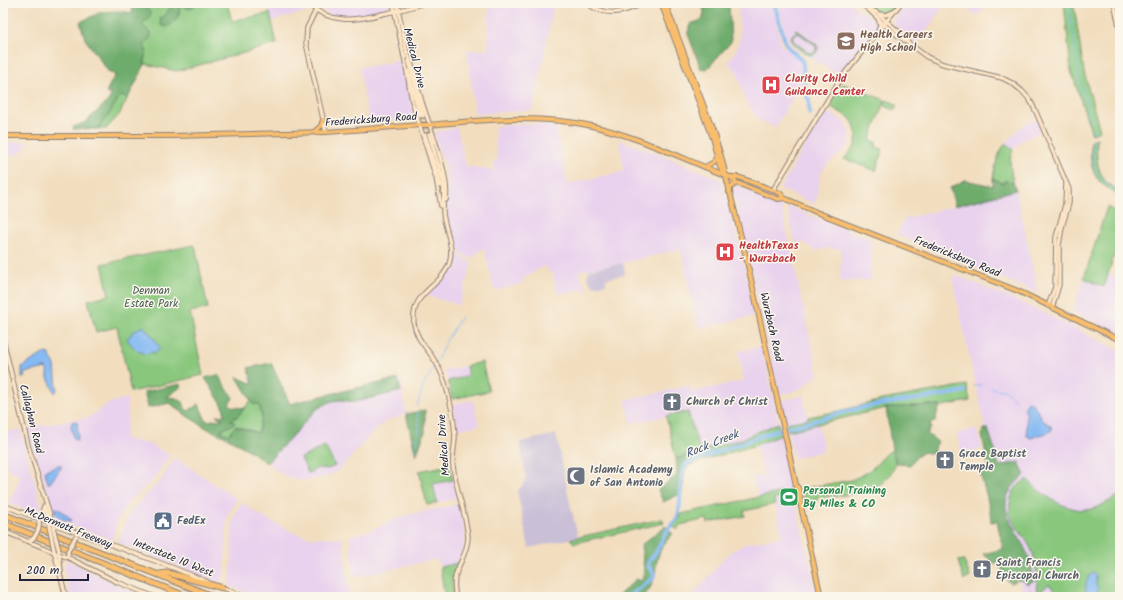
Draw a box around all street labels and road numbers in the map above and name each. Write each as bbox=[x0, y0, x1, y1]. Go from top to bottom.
street label: Medical Drive bbox=[398, 26, 430, 90]
street label: Fredericksburg Road bbox=[324, 108, 418, 132]
street label: Fredericksburg Road bbox=[911, 231, 1004, 283]
street label: Wurzbach Road bbox=[754, 291, 788, 364]
street label: Callaghan Road bbox=[14, 382, 48, 456]
street label: Medical Drive bbox=[433, 413, 455, 476]
street label: McDermott Freeway bbox=[22, 502, 115, 554]
street label: Interstate 10 West bbox=[130, 534, 217, 583]

